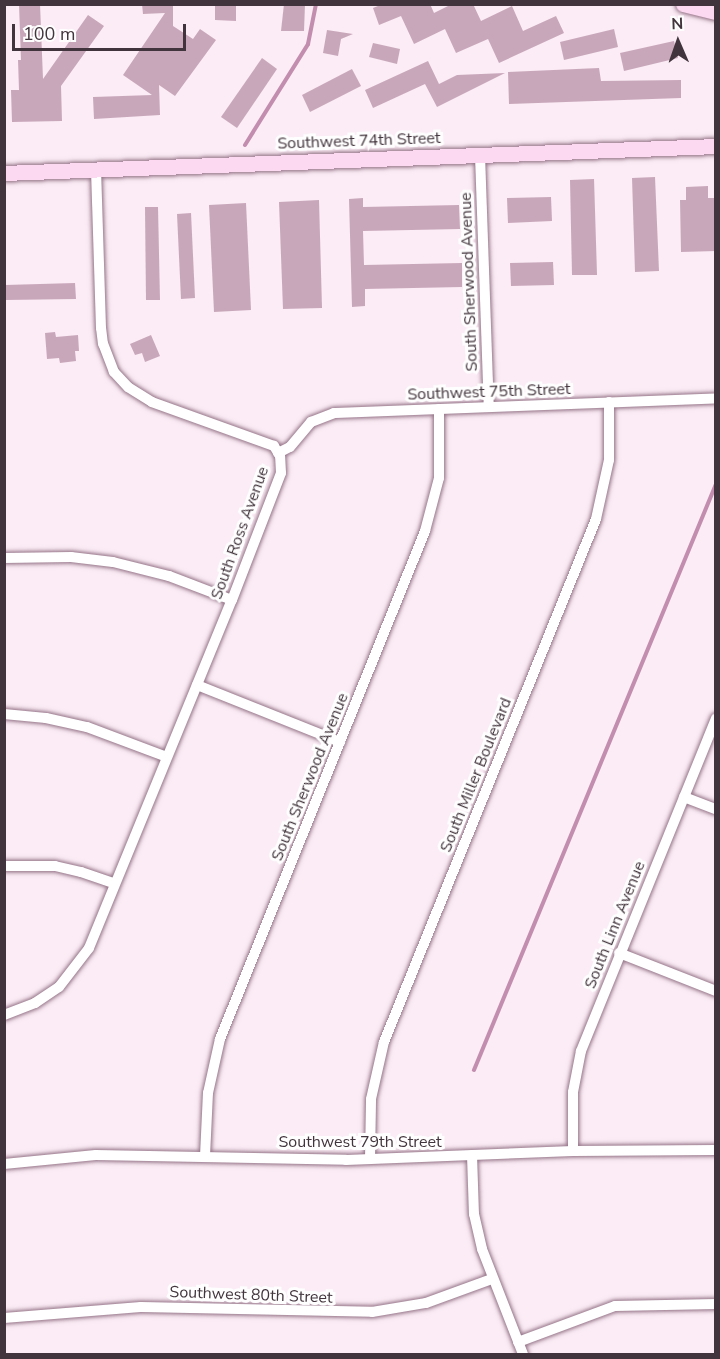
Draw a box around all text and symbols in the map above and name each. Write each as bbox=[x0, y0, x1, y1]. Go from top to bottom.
scale bar bbox=[15, 12, 189, 50]
north arrow bbox=[648, 12, 708, 72]
text: N bbox=[671, 13, 684, 35]
text: 100 m bbox=[23, 22, 75, 46]
street label: Southwest 74th Street bbox=[277, 129, 441, 153]
street label: South Sherwood Avenue bbox=[456, 192, 482, 372]
street label: Southwest 75th Street bbox=[407, 380, 571, 404]
street label: South Ross Avenue bbox=[207, 464, 273, 602]
street label: South Sherwood Avenue bbox=[268, 690, 352, 864]
street label: South Miller Boulevard bbox=[436, 695, 516, 855]
street label: South Linn Avenue bbox=[581, 859, 649, 991]
street label: Southwest 79th Street bbox=[278, 1132, 442, 1152]
street label: Southwest 80th Street bbox=[169, 1283, 333, 1307]

